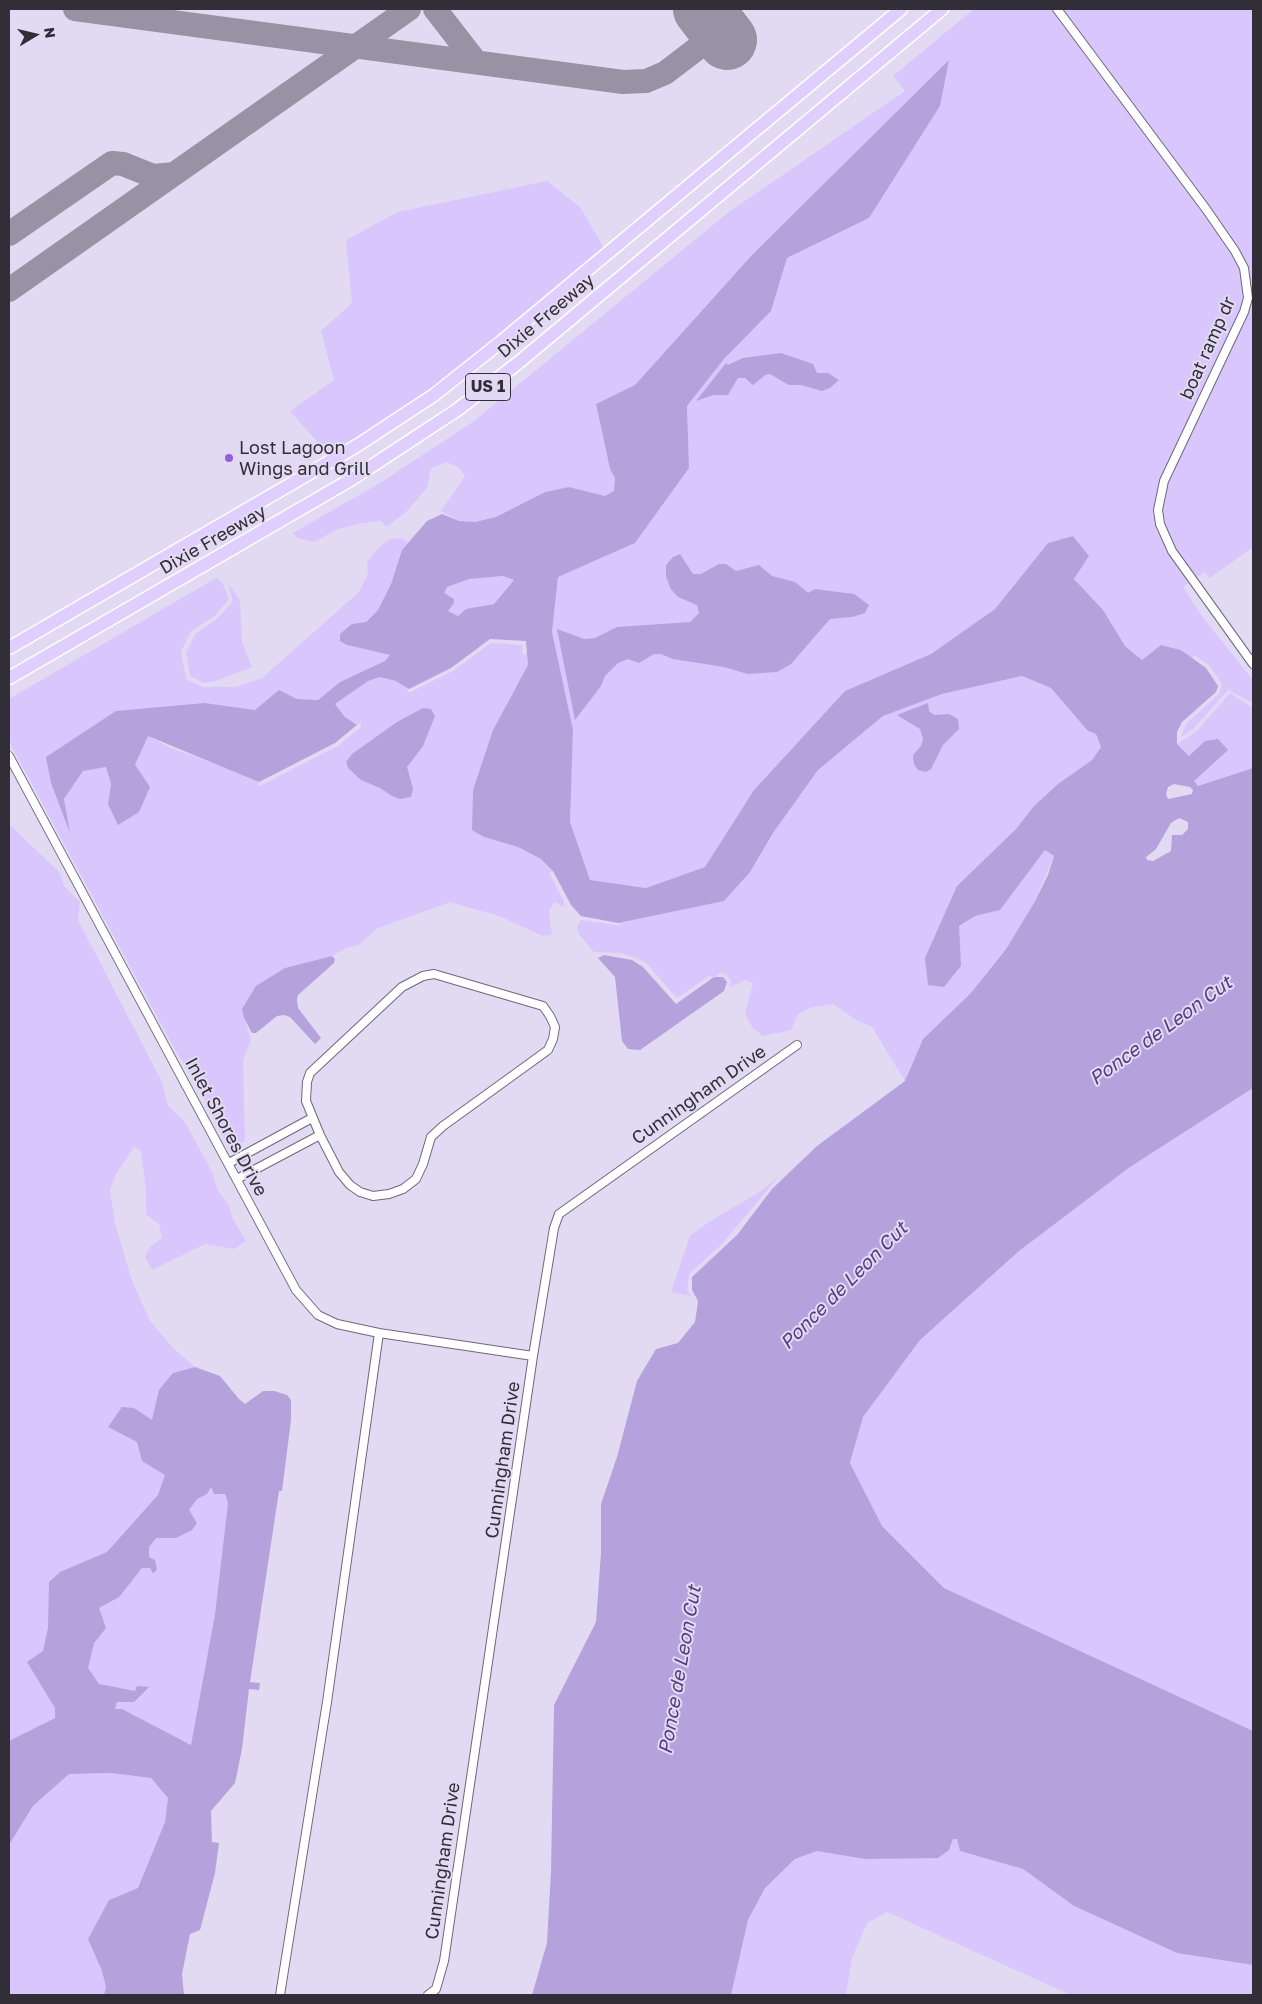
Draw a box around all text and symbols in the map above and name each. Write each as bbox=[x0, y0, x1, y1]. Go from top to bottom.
north arrow bbox=[10, 10, 60, 60]
text: N bbox=[41, 26, 60, 39]
street label: Dixie Freeway bbox=[493, 269, 599, 363]
street label: boat ramp dr bbox=[1176, 293, 1240, 403]
road number: US 1 bbox=[466, 374, 510, 401]
place label: Lost Lagoon Wings and Grill bbox=[239, 437, 370, 479]
marker: Lost Lagoon Wings and Grill bbox=[223, 452, 235, 464]
street label: Dixie Freeway bbox=[156, 501, 270, 579]
water label: Ponce de Leon Cut bbox=[1085, 972, 1237, 1090]
street label: Cunningham Drive bbox=[628, 1041, 770, 1149]
street label: Inlet Shores Drive bbox=[180, 1054, 272, 1200]
water label: Ponce de Leon Cut bbox=[776, 1218, 912, 1354]
street label: Cunningham Drive bbox=[481, 1380, 525, 1540]
water label: Ponce de Leon Cut bbox=[654, 1584, 706, 1756]
street label: Cunningham Drive bbox=[421, 1781, 465, 1941]

